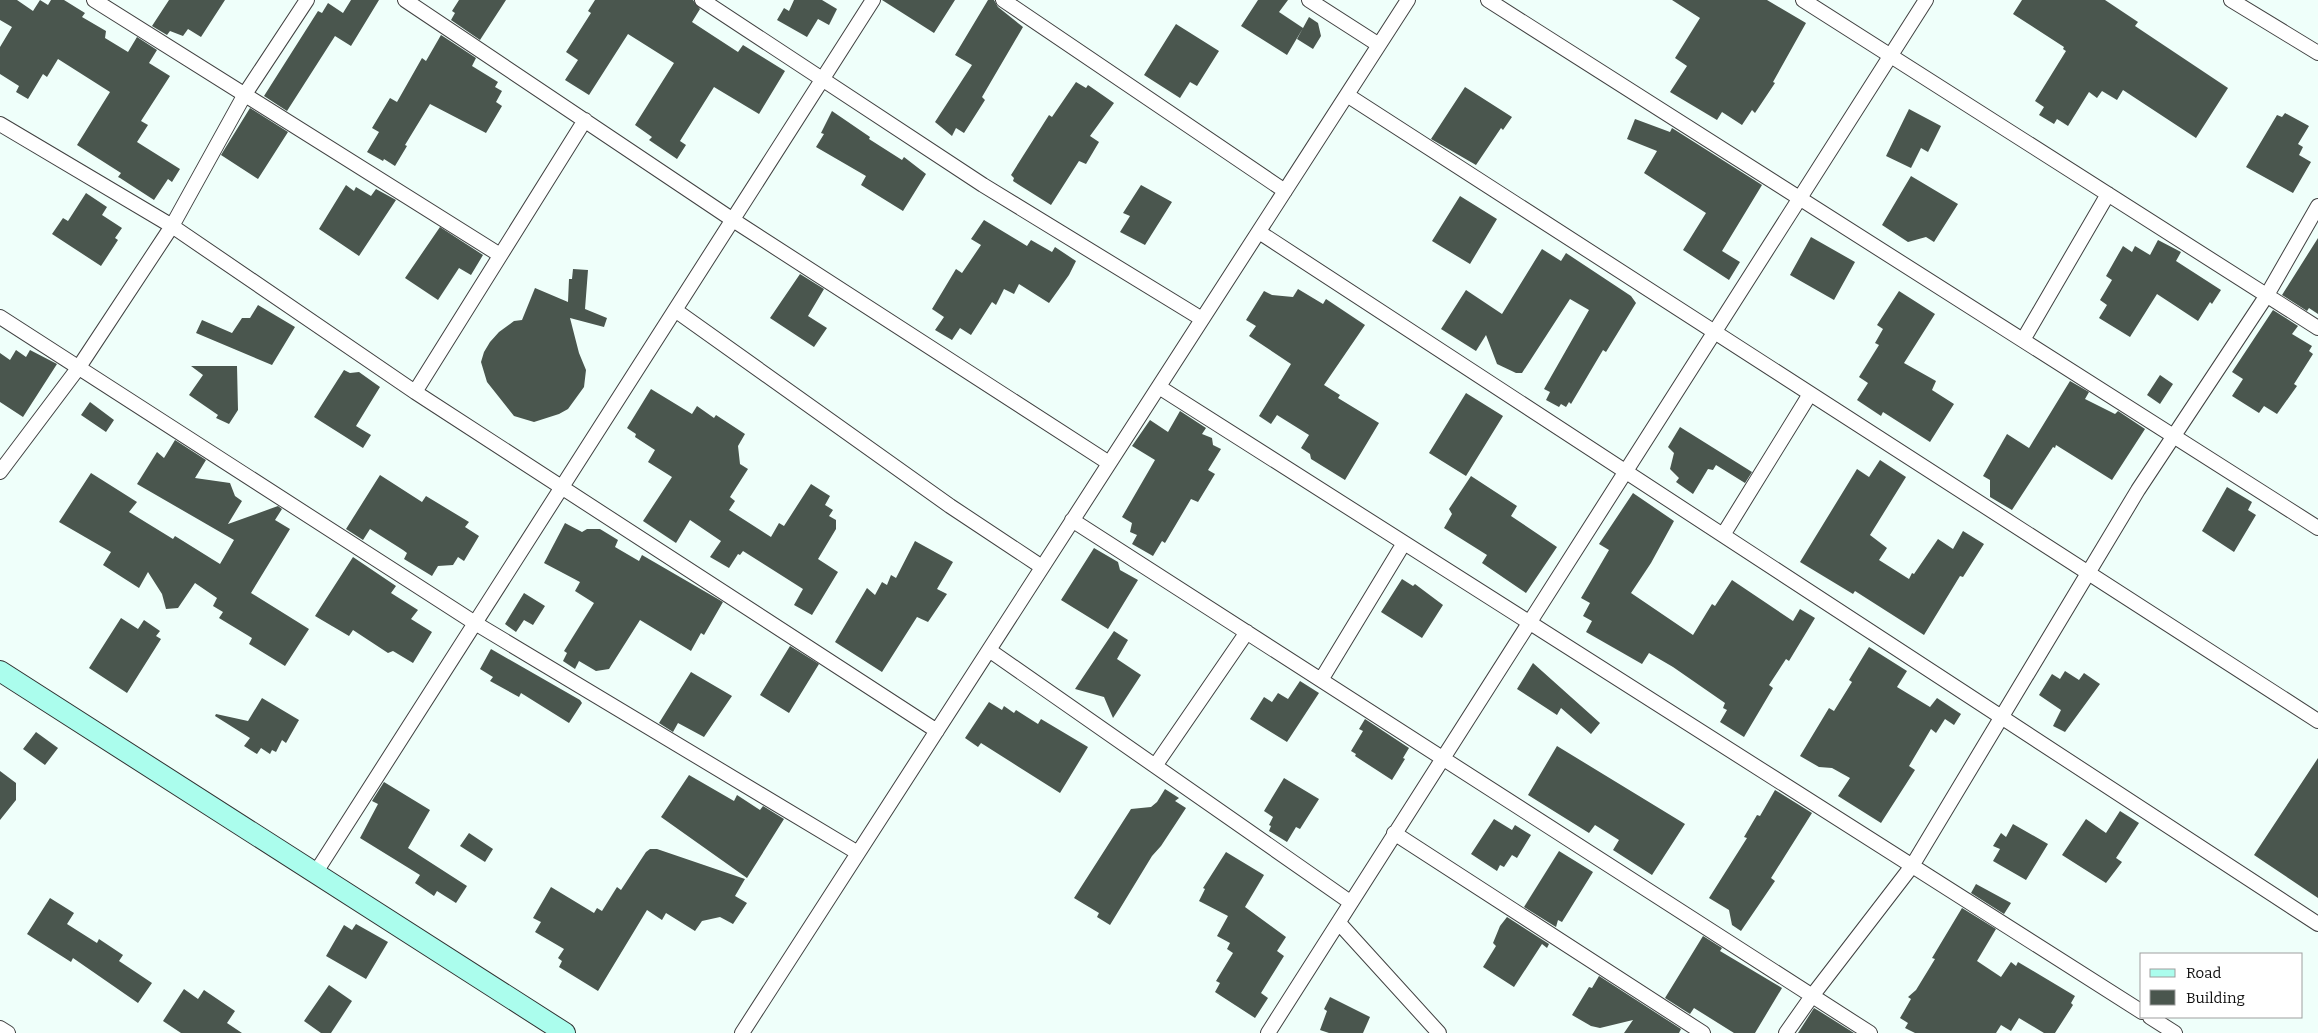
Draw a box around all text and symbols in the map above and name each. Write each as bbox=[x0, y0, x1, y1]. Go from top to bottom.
legend bbox=[2140, 953, 2303, 1018]
text: Road bbox=[2186, 964, 2221, 982]
text: Building bbox=[2186, 989, 2245, 1007]

